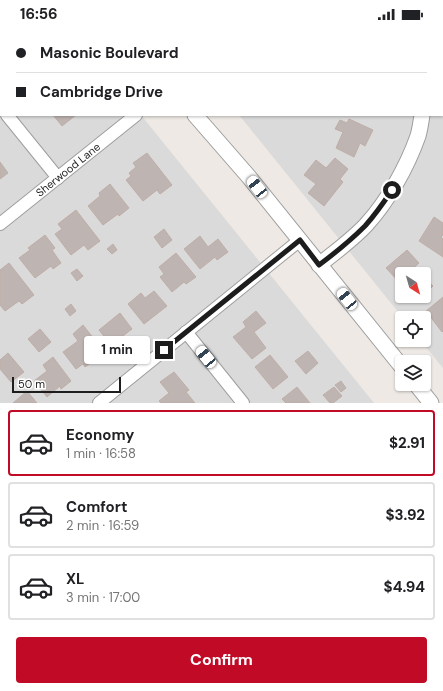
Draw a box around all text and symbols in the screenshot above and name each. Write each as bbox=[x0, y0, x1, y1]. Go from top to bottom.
text: 16:56 bbox=[20, 4, 58, 24]
text: Masonic Boulevard bbox=[40, 43, 179, 63]
text: Cambridge Drive bbox=[40, 82, 163, 102]
street label: Sherwood Lane bbox=[33, 140, 103, 200]
car bbox=[245, 174, 269, 200]
route start bbox=[383, 181, 401, 199]
north arrow bbox=[395, 267, 431, 303]
map controls bbox=[395, 267, 431, 391]
car bbox=[335, 286, 359, 312]
button: locate bbox=[395, 311, 431, 347]
callout: 1 min bbox=[84, 336, 150, 364]
text: 1 min bbox=[101, 341, 133, 358]
route end bbox=[155, 341, 173, 359]
car bbox=[194, 344, 218, 370]
button: layers bbox=[395, 355, 431, 391]
scale bar bbox=[12, 375, 121, 394]
text: 50 m bbox=[18, 377, 45, 391]
icon: car bbox=[18, 425, 54, 461]
text: Economy bbox=[66, 425, 134, 445]
text: $2.91 bbox=[389, 433, 425, 453]
text: 1 min · 16:58 bbox=[66, 445, 136, 462]
icon: car bbox=[18, 497, 54, 533]
text: Comfort bbox=[66, 497, 127, 517]
text: $3.92 bbox=[385, 505, 425, 525]
text: 2 min · 16:59 bbox=[66, 517, 139, 534]
icon: car bbox=[18, 569, 54, 605]
text: XL bbox=[66, 569, 84, 589]
text: $4.94 bbox=[384, 577, 425, 597]
text: 3 min · 17:00 bbox=[66, 589, 140, 606]
button: Confirm bbox=[16, 637, 427, 683]

